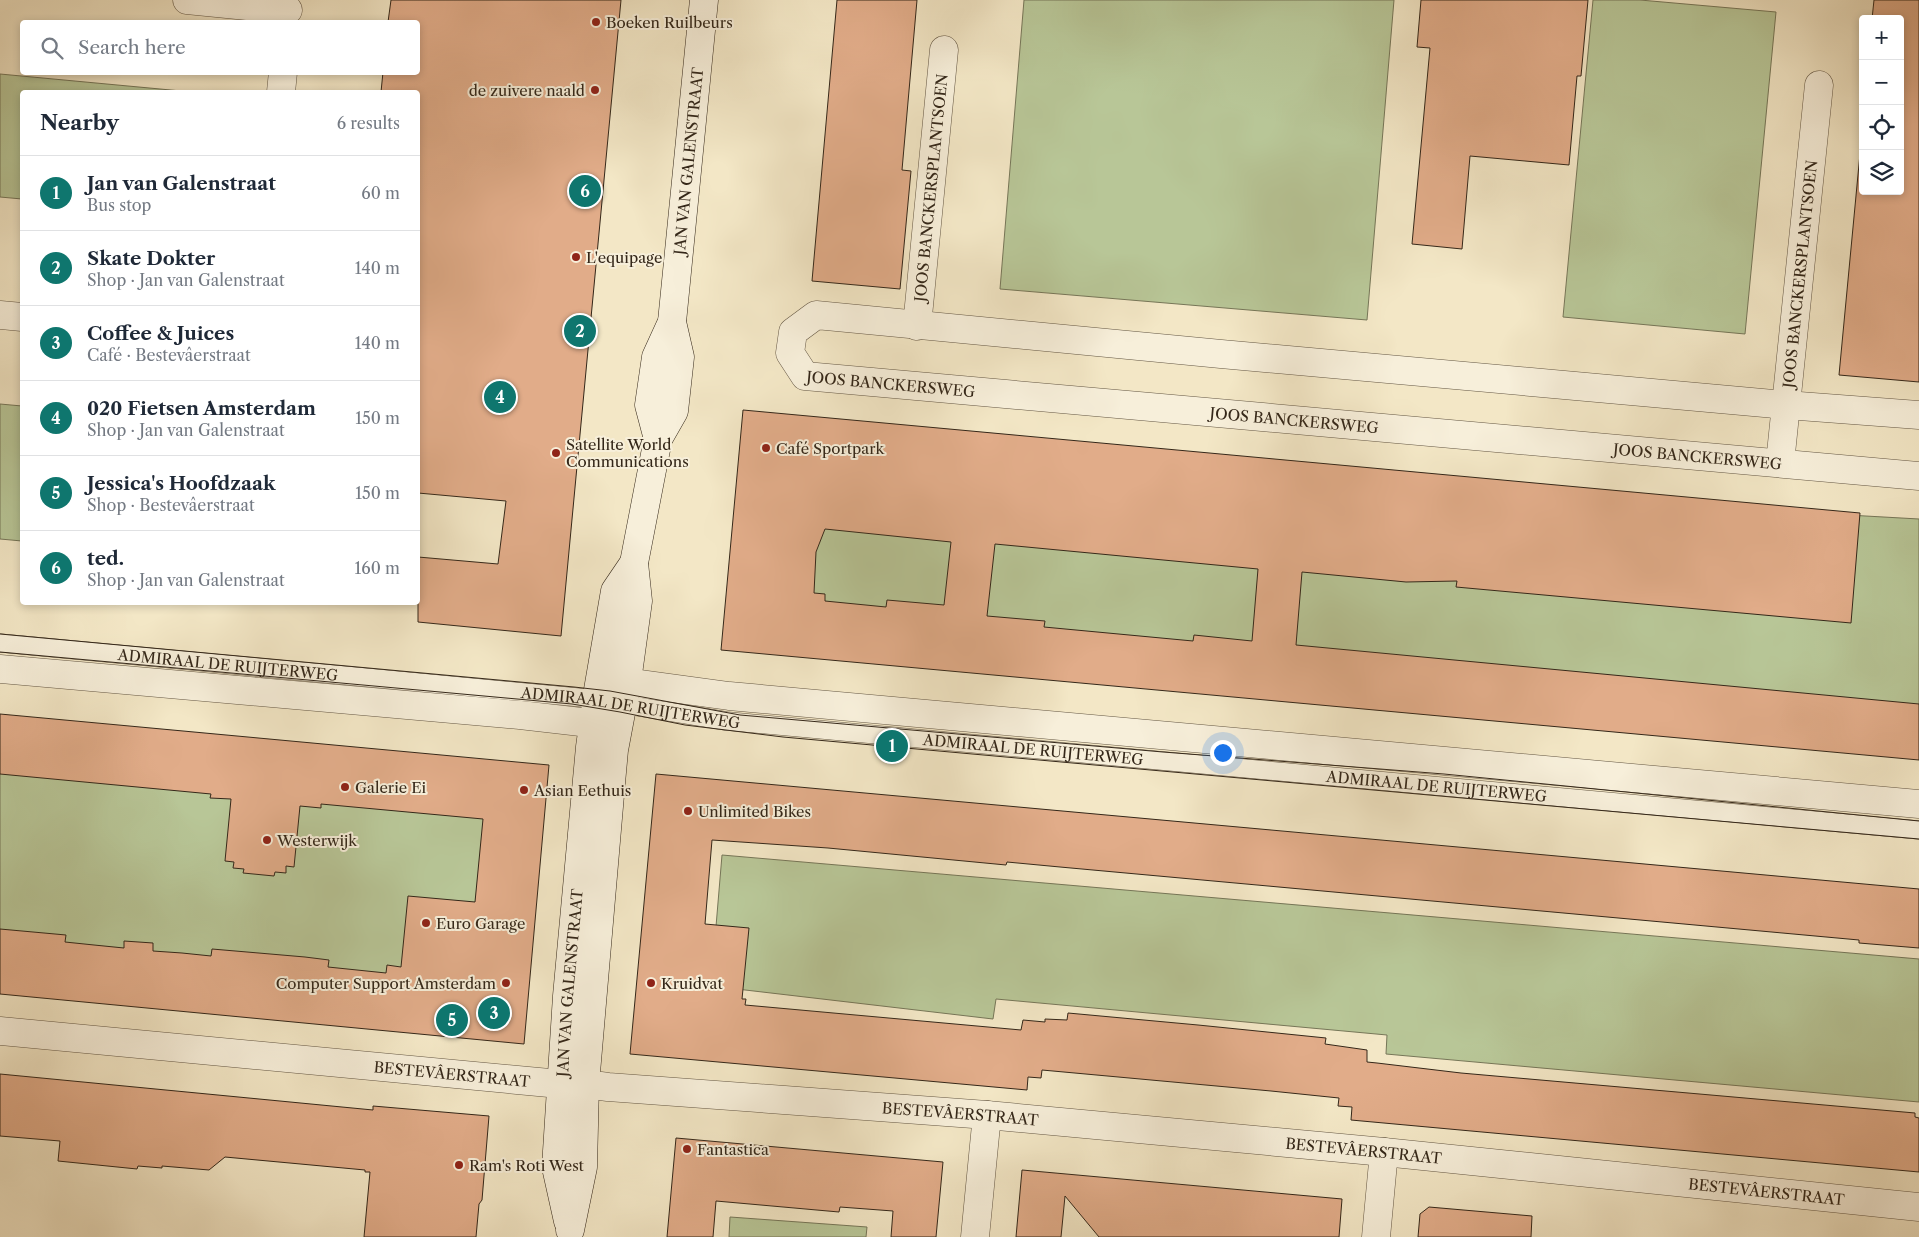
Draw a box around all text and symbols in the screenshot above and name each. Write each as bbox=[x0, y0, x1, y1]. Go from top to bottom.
place label: Boeken Ruilbeurs bbox=[606, 13, 733, 32]
map controls bbox=[1859, 15, 1904, 195]
button: + bbox=[1859, 15, 1904, 60]
marker: Boeken Ruilbeurs bbox=[590, 16, 602, 28]
search box bbox=[20, 20, 420, 75]
icon: search bbox=[38, 34, 66, 62]
text: Search here bbox=[78, 36, 186, 59]
button: − bbox=[1859, 60, 1904, 105]
street label: JAN VAN GALENSTRAAT bbox=[669, 65, 707, 258]
street label: JOOS BANCKERSPLANTSOEN bbox=[910, 73, 951, 304]
place label: de zuivere naald bbox=[469, 81, 585, 100]
marker: de zuivere naald bbox=[589, 84, 601, 96]
button: locate bbox=[1859, 105, 1904, 150]
text: Nearby bbox=[40, 110, 119, 135]
text: 6 results bbox=[337, 113, 400, 133]
button: layers bbox=[1859, 150, 1904, 195]
street label: JOOS BANCKERSPLANTSOEN bbox=[1778, 159, 1821, 391]
text: Jan van Galenstraat bbox=[87, 172, 276, 195]
pin: 6 bbox=[569, 172, 601, 210]
text: 1 bbox=[52, 183, 60, 203]
text: 60 m bbox=[361, 183, 400, 203]
text: Bus stop bbox=[87, 195, 151, 215]
text: Skate Dokter bbox=[87, 247, 215, 270]
place label: L'equipage bbox=[586, 248, 662, 267]
marker: L'equipage bbox=[570, 251, 582, 263]
text: 2 bbox=[51, 258, 61, 278]
text: 140 m bbox=[355, 258, 400, 278]
text: Shop · Jan van Galenstraat bbox=[87, 270, 285, 290]
pin: 2 bbox=[564, 312, 596, 350]
text: Coffee & Juices bbox=[87, 322, 234, 345]
text: 3 bbox=[51, 333, 61, 353]
text: 140 m bbox=[355, 333, 400, 353]
text: Café · Bestevâerstraat bbox=[87, 345, 251, 365]
street label: JOOS BANCKERSWEG bbox=[804, 366, 976, 401]
pin: 4 bbox=[484, 378, 516, 416]
text: 020 Fietsen Amsterdam bbox=[87, 397, 316, 420]
street label: JOOS BANCKERSWEG bbox=[1207, 403, 1379, 437]
text: 4 bbox=[51, 408, 61, 428]
text: 150 m bbox=[355, 408, 400, 428]
text: Shop · Jan van Galenstraat bbox=[87, 420, 285, 440]
place label: Satellite World Communications bbox=[566, 435, 689, 471]
place label: Café Sportpark bbox=[776, 439, 886, 458]
street label: JOOS BANCKERSWEG bbox=[1610, 439, 1783, 473]
marker: Café Sportpark bbox=[760, 442, 772, 454]
marker: Satellite World Communications bbox=[550, 447, 562, 459]
text: Jessica's Hoofdzaak bbox=[87, 472, 275, 495]
text: 5 bbox=[52, 483, 60, 503]
text: 150 m bbox=[355, 483, 400, 503]
text: Shop · Bestevâerstraat bbox=[87, 495, 255, 515]
text: ted. bbox=[87, 547, 124, 570]
text: 6 bbox=[51, 558, 61, 578]
text: 160 m bbox=[355, 558, 400, 578]
text: Shop · Jan van Galenstraat bbox=[87, 570, 285, 590]
street label: ADMIRAAL DE RUIJTERWEG bbox=[116, 645, 339, 684]
street label: ADMIRAAL DE RUIJTERWEG bbox=[519, 682, 741, 732]
pin: 1 bbox=[876, 727, 908, 765]
street label: ADMIRAAL DE RUIJTERWEG bbox=[921, 729, 1144, 769]
your location bbox=[1210, 740, 1236, 766]
street label: ADMIRAAL DE RUIJTERWEG bbox=[1325, 766, 1548, 805]
place label: Galerie Ei bbox=[355, 778, 426, 797]
marker: Galerie Ei bbox=[339, 781, 351, 793]
place label: Asian Eethuis bbox=[533, 781, 631, 800]
marker: Asian Eethuis bbox=[518, 784, 530, 796]
place label: Unlimited Bikes bbox=[698, 802, 811, 821]
marker: Unlimited Bikes bbox=[682, 805, 694, 817]
place label: Westerwijk bbox=[276, 831, 358, 850]
marker: Westerwijk bbox=[261, 834, 273, 846]
street label: JAN VAN GALENSTRAAT bbox=[552, 887, 586, 1079]
place label: Euro Garage bbox=[436, 914, 525, 933]
marker: Euro Garage bbox=[420, 917, 432, 929]
place label: Computer Support Amsterdam bbox=[276, 974, 496, 993]
place label: Kruidvat bbox=[661, 974, 723, 993]
marker: Computer Support Amsterdam bbox=[500, 977, 512, 989]
marker: Kruidvat bbox=[645, 977, 657, 989]
pin: 3 bbox=[478, 994, 510, 1032]
pin: 5 bbox=[436, 1001, 468, 1039]
street label: BESTEVÂERSTRAAT bbox=[373, 1057, 532, 1091]
street label: BESTEVÂERSTRAAT bbox=[881, 1098, 1040, 1129]
street label: BESTEVÂERSTRAAT bbox=[1285, 1133, 1443, 1167]
place label: Fantastica bbox=[697, 1140, 769, 1159]
marker: Fantastica bbox=[681, 1143, 693, 1155]
place label: Ram's Roti West bbox=[469, 1156, 585, 1175]
marker: Ram's Roti West bbox=[453, 1159, 465, 1171]
street label: BESTEVÂERSTRAAT bbox=[1687, 1174, 1846, 1209]

